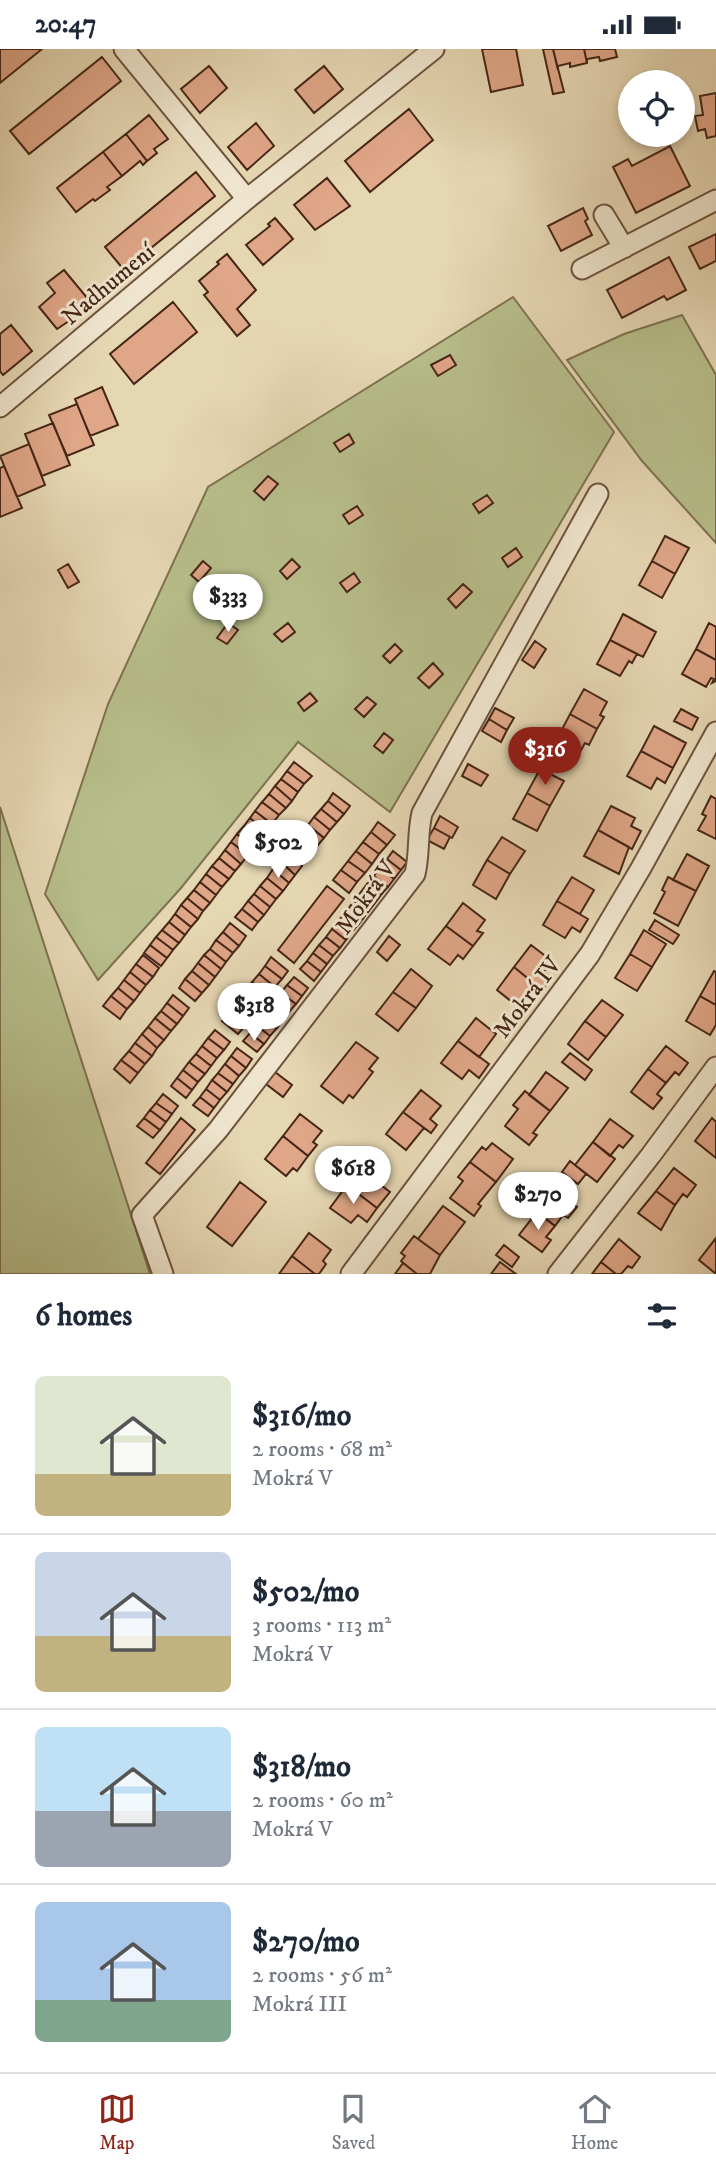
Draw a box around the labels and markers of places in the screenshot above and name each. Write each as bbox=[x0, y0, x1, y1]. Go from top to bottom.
pin: $333 bbox=[187, 575, 269, 634]
pin: $316 bbox=[504, 727, 586, 787]
pin: $502 bbox=[237, 821, 319, 880]
pin: $318 bbox=[213, 983, 295, 1043]
pin: $618 bbox=[312, 1147, 394, 1206]
pin: $270 bbox=[497, 1173, 579, 1232]

